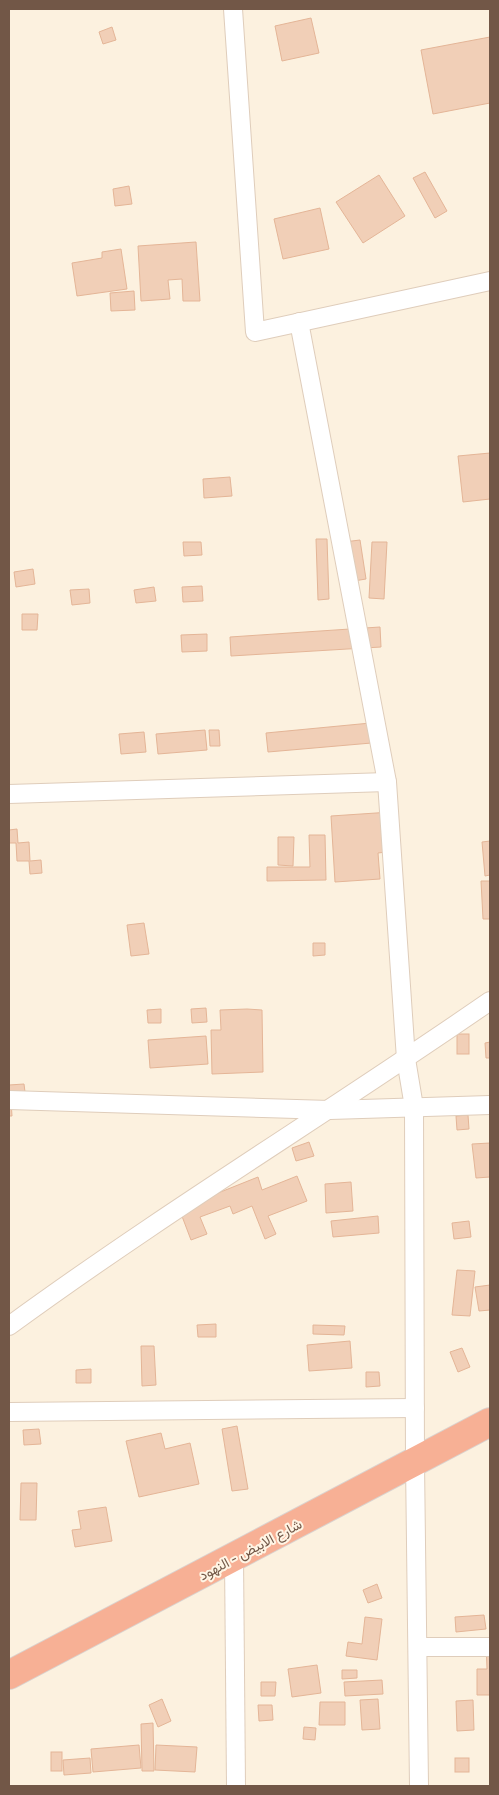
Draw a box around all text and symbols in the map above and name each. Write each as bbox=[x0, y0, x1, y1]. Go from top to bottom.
street label: شارع الابيض - النهود bbox=[196, 1515, 306, 1586]

